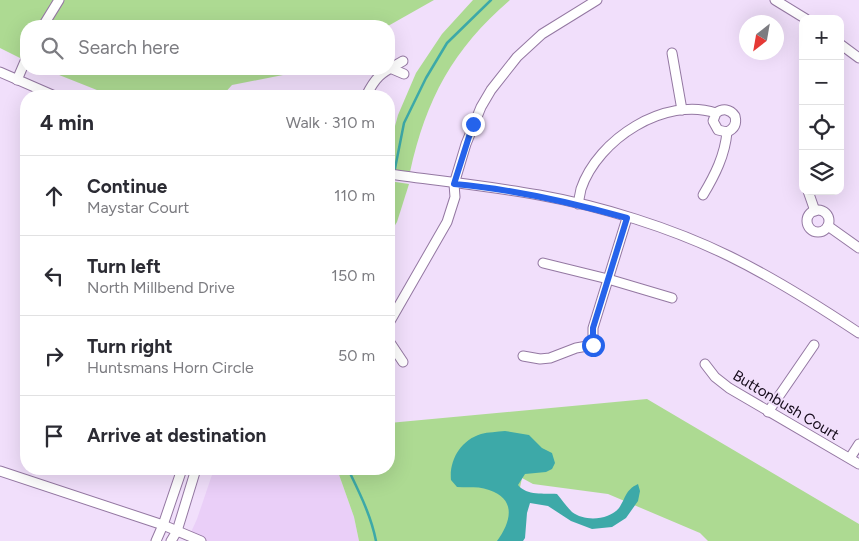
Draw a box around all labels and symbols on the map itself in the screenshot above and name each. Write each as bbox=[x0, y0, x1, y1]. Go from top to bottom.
north arrow bbox=[739, 15, 784, 60]
route end bbox=[462, 113, 485, 136]
route start bbox=[582, 334, 605, 357]
street label: Buttonbush Court bbox=[730, 366, 843, 444]

